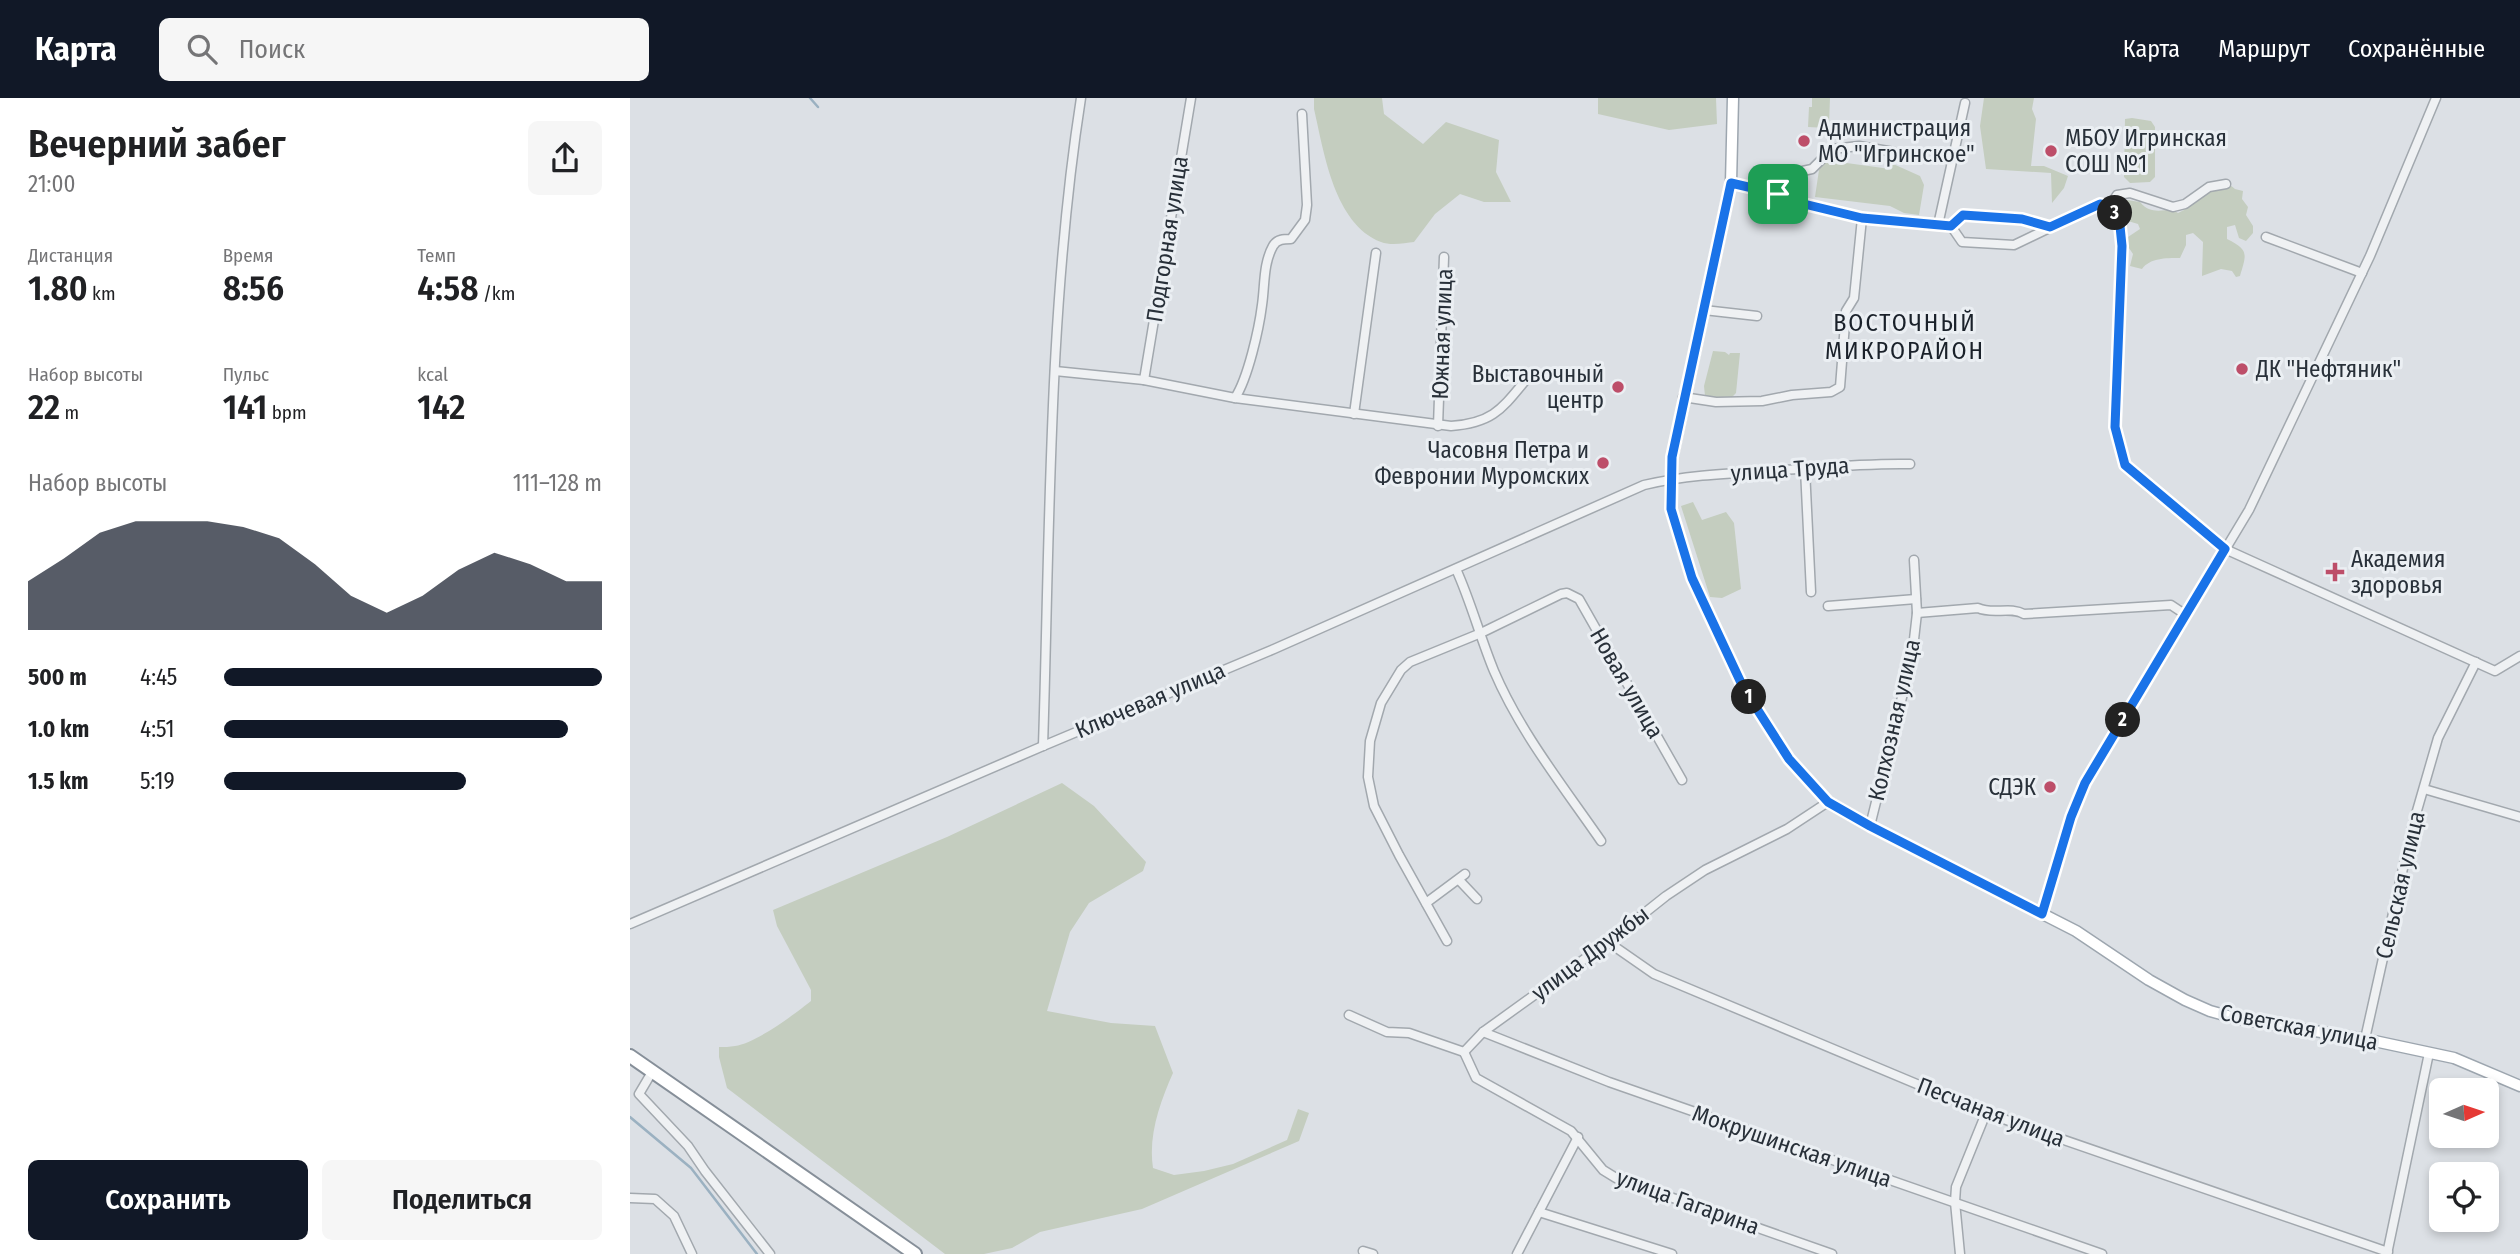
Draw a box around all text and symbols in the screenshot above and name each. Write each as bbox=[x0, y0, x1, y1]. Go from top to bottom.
search box bbox=[159, 18, 649, 81]
text: Карта bbox=[35, 29, 117, 69]
icon: search bbox=[183, 30, 221, 68]
text: Поиск bbox=[239, 34, 305, 65]
text: Карта bbox=[2123, 35, 2180, 63]
text: Маршрут bbox=[2218, 35, 2310, 63]
text: Сохранённые bbox=[2348, 35, 2485, 63]
place label: Администрация МО "Игринское" bbox=[1818, 114, 1975, 168]
text: Вечерний забег bbox=[28, 121, 286, 167]
button: share bbox=[528, 121, 602, 195]
place label: МБОУ Игринская СОШ №1 bbox=[2065, 124, 2227, 178]
marker: Администрация МО "Игринское" bbox=[1796, 133, 1812, 149]
marker: МБОУ Игринская СОШ №1 bbox=[2043, 143, 2059, 159]
street label: Подгорная улица bbox=[1140, 154, 1194, 324]
pin bbox=[1748, 164, 1808, 224]
text: 21:00 bbox=[28, 170, 75, 198]
icon: arrive bbox=[1759, 175, 1797, 213]
pin: 3 bbox=[2098, 195, 2132, 230]
text: 3 bbox=[2110, 201, 2119, 224]
text: Дистанция bbox=[28, 244, 113, 267]
text: Время bbox=[223, 244, 274, 267]
text: Темп bbox=[417, 244, 456, 267]
text: 1.80 bbox=[28, 267, 88, 309]
text: 8:56 bbox=[223, 267, 284, 309]
text: 4:58 bbox=[417, 267, 478, 309]
street label: Южная улица bbox=[1426, 268, 1458, 400]
text: km bbox=[88, 282, 116, 305]
text: /km bbox=[478, 282, 515, 305]
district label: ВОСТОЧНЫЙ МИКРОРАЙОН bbox=[1825, 309, 1985, 365]
place label: ДК "Нефтяник" bbox=[2255, 355, 2401, 383]
place label: Выставочный центр bbox=[1472, 360, 1604, 414]
marker: ДК "Нефтяник" bbox=[2234, 361, 2250, 377]
text: Набор высоты bbox=[28, 363, 143, 386]
text: Пульс bbox=[223, 363, 269, 386]
text: kcal bbox=[417, 363, 448, 386]
marker: Выставочный центр bbox=[1610, 379, 1626, 395]
text: 22 bbox=[28, 386, 60, 428]
text: 141 bbox=[223, 386, 267, 428]
text: 142 bbox=[417, 386, 465, 428]
text: m bbox=[60, 401, 79, 424]
text: bpm bbox=[267, 401, 307, 424]
place label: Часовня Петра и Февронии Муромских bbox=[1374, 436, 1589, 490]
street label: улица Труда bbox=[1730, 451, 1850, 487]
marker: Часовня Петра и Февронии Муромских bbox=[1595, 455, 1611, 471]
text: Набор высоты bbox=[28, 469, 167, 497]
text: 111–128 m bbox=[513, 469, 602, 497]
place label: Академия здоровья bbox=[2351, 545, 2445, 599]
marker: Академия здоровья bbox=[2325, 562, 2345, 582]
street label: Новая улица bbox=[1584, 623, 1670, 743]
street label: Колхозная улица bbox=[1862, 636, 1926, 804]
street label: Ключевая улица bbox=[1071, 656, 1229, 744]
text: 500 m bbox=[28, 663, 87, 691]
text: 4:45 bbox=[140, 663, 177, 691]
pin: 1 bbox=[1732, 680, 1766, 714]
text: 1 bbox=[1744, 685, 1753, 708]
pin: 2 bbox=[2106, 702, 2140, 738]
text: 2 bbox=[2118, 708, 2127, 731]
text: 1.0 km bbox=[28, 715, 89, 743]
text: 4:51 bbox=[140, 715, 175, 743]
text: 1.5 km bbox=[28, 767, 89, 795]
text: 5:19 bbox=[140, 767, 175, 795]
place label: СДЭК bbox=[1988, 773, 2037, 801]
marker: СДЭК bbox=[2042, 779, 2058, 795]
street label: Сельская улица bbox=[2369, 808, 2431, 962]
street label: улица Дружбы bbox=[1526, 900, 1654, 1006]
street label: Советская улица bbox=[2218, 998, 2380, 1056]
street label: Песчаная улица bbox=[1913, 1071, 2069, 1153]
north arrow bbox=[2429, 1078, 2499, 1148]
map controls bbox=[2429, 1078, 2499, 1232]
street label: Мокрушинская улица bbox=[1689, 1099, 1895, 1193]
button: Сохранить bbox=[28, 1160, 308, 1240]
button: Поделиться bbox=[322, 1160, 602, 1240]
button: locate bbox=[2429, 1162, 2499, 1232]
street label: улица Гагарина bbox=[1613, 1163, 1763, 1241]

